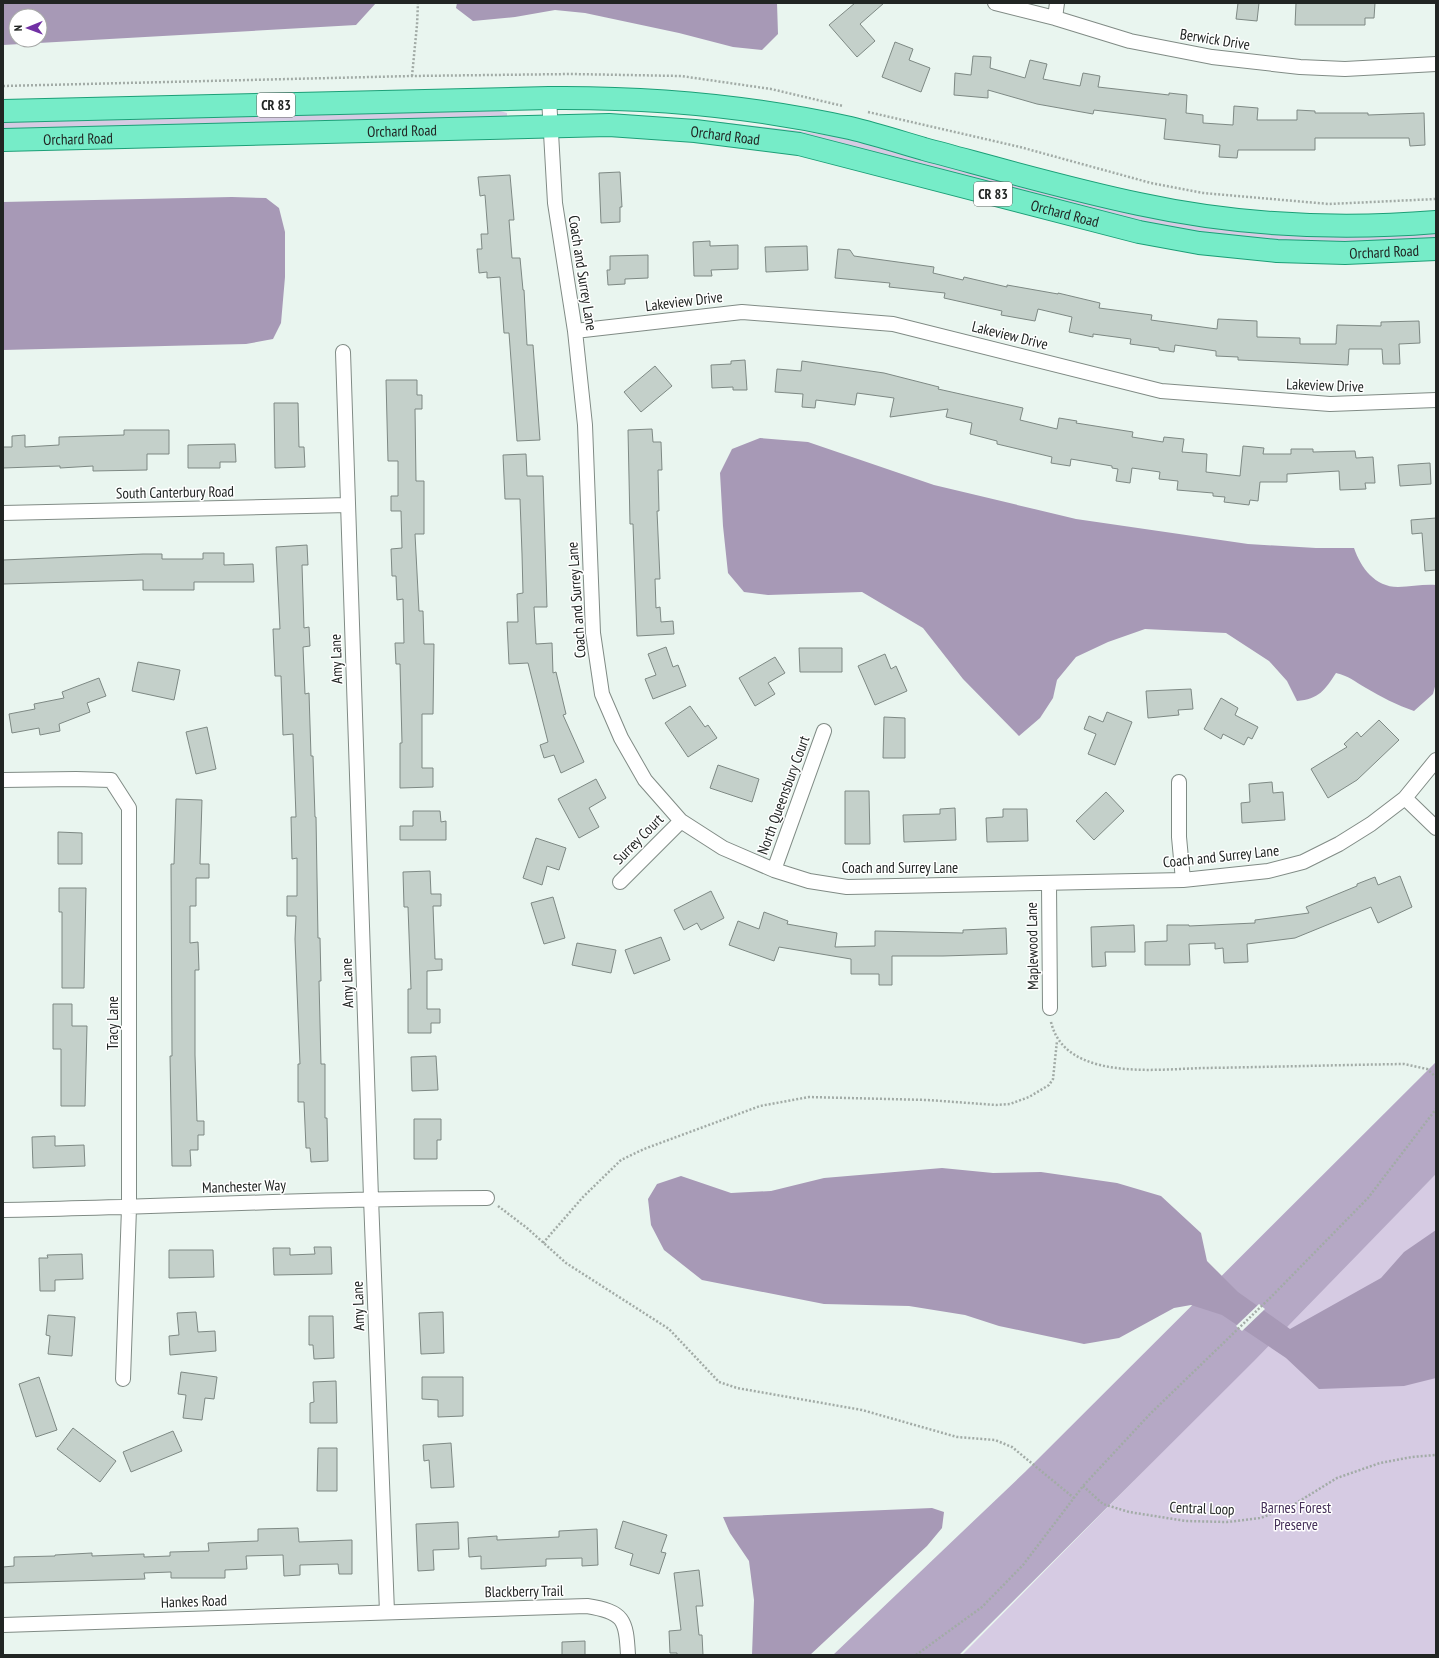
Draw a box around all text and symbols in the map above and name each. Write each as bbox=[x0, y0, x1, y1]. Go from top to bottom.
north arrow bbox=[8, 8, 48, 48]
street label: Berwick Drive bbox=[1179, 24, 1251, 54]
text: N bbox=[11, 25, 25, 31]
road number: CR 83 bbox=[257, 93, 295, 117]
street label: Orchard Road bbox=[367, 120, 437, 140]
street label: Orchard Road bbox=[690, 121, 761, 149]
street label: Orchard Road bbox=[43, 128, 113, 149]
road number: CR 83 bbox=[974, 182, 1012, 206]
street label: Orchard Road bbox=[1029, 195, 1101, 231]
street label: Coach and Surrey Lane bbox=[564, 214, 602, 332]
street label: Orchard Road bbox=[1349, 240, 1419, 262]
street label: Lakeview Drive bbox=[644, 287, 724, 315]
street label: Lakeview Drive bbox=[970, 316, 1050, 354]
street label: Lakeview Drive bbox=[1286, 374, 1364, 396]
street label: South Canterbury Road bbox=[116, 481, 234, 503]
street label: Coach and Surrey Lane bbox=[562, 541, 590, 659]
street label: Amy Lane bbox=[326, 634, 346, 684]
street label: North Queensbury Court bbox=[753, 733, 813, 857]
street label: Surrey Court bbox=[609, 810, 667, 868]
street label: Coach and Surrey Lane bbox=[1162, 840, 1280, 872]
street label: Coach and Surrey Lane bbox=[842, 858, 958, 877]
street label: Maplewood Lane bbox=[1022, 902, 1042, 990]
street label: Amy Lane bbox=[337, 958, 357, 1008]
street label: Tracy Lane bbox=[103, 996, 122, 1050]
street label: Manchester Way bbox=[202, 1175, 287, 1197]
street label: Amy Lane bbox=[348, 1281, 368, 1331]
street label: Central Loop bbox=[1169, 1497, 1235, 1519]
park label: Barnes Forest Preserve bbox=[1261, 1498, 1331, 1534]
street label: Blackberry Trail bbox=[484, 1581, 564, 1601]
street label: Hankes Road bbox=[161, 1590, 227, 1612]

